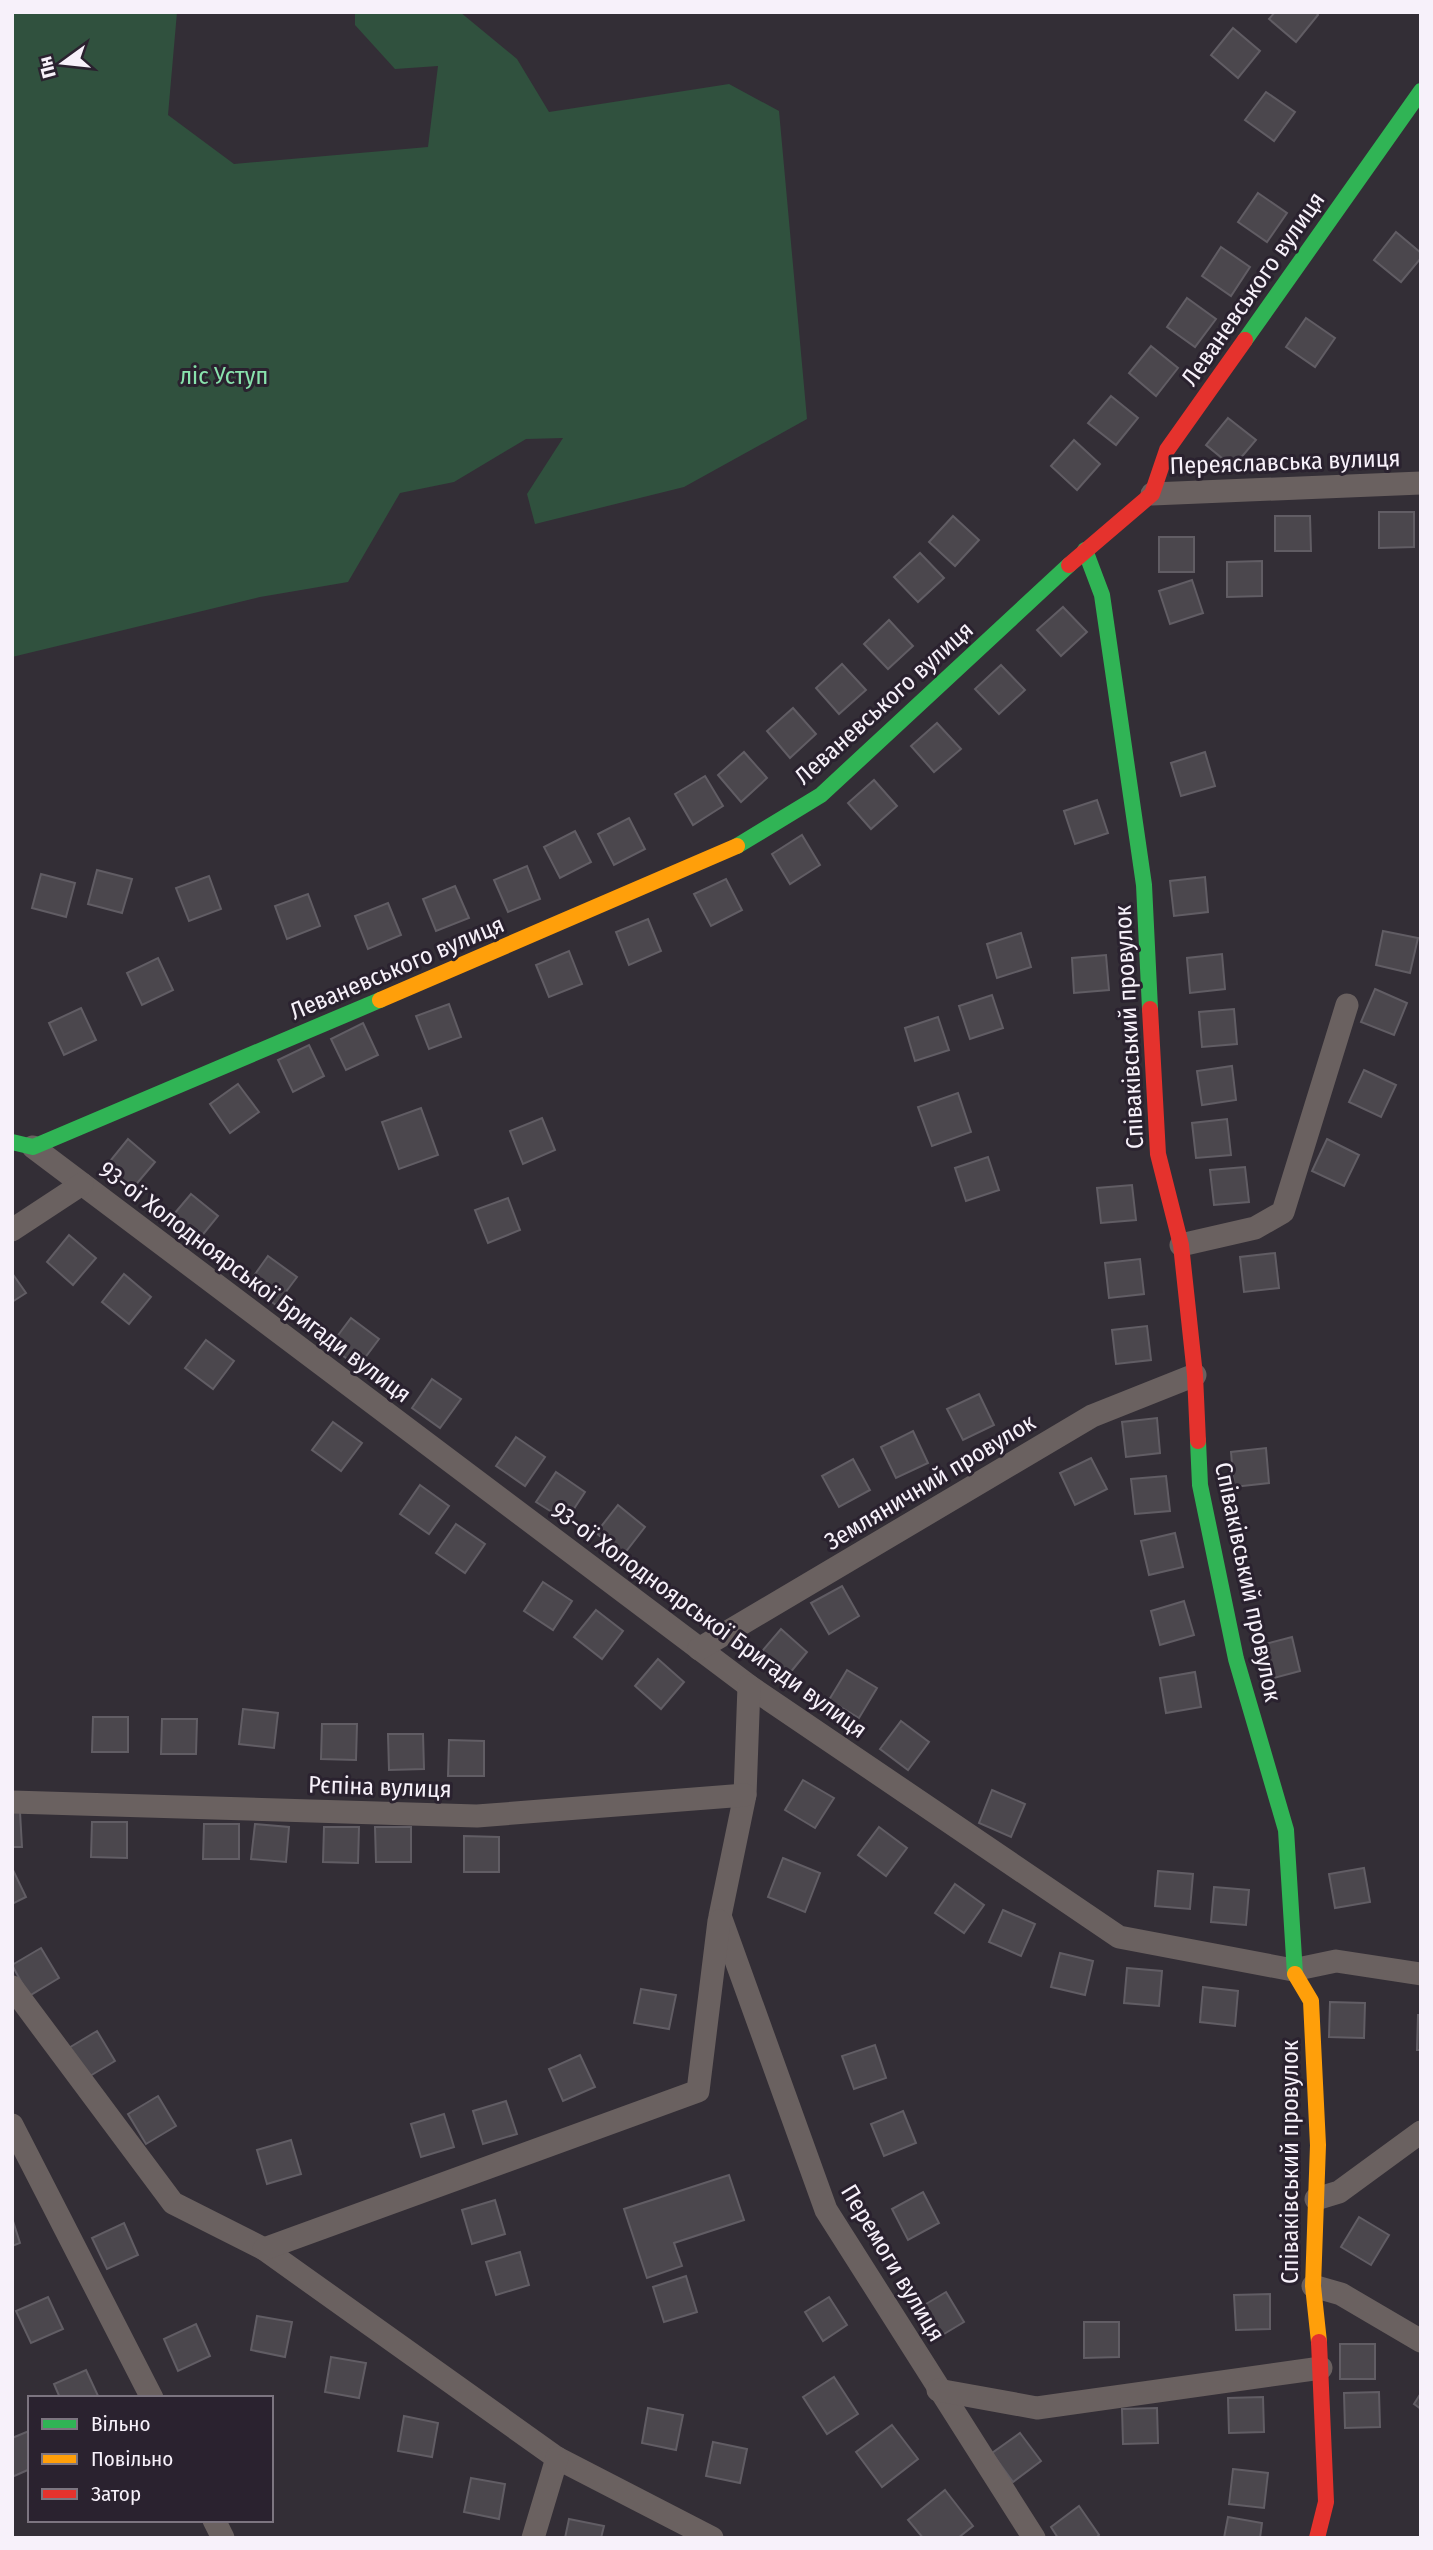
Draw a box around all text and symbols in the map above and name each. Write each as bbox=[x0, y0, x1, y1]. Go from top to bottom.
north arrow bbox=[28, 28, 98, 98]
text: Пн bbox=[33, 54, 61, 81]
street label: Леваневського вулиця bbox=[1176, 187, 1330, 391]
park label: ліс Уступ bbox=[180, 362, 268, 390]
street label: Переяславська вулиця bbox=[1169, 444, 1401, 480]
street label: Леваневського вулиця bbox=[789, 616, 979, 790]
street label: Співаківський провулок bbox=[1109, 904, 1149, 1150]
street label: Леваневського вулиця bbox=[286, 910, 508, 1026]
street label: 93-ої Холодноярської Бригади вулиця bbox=[93, 1155, 417, 1409]
street label: Земляничний провулок bbox=[820, 1408, 1041, 1556]
street label: Співаківський провулок bbox=[1209, 1460, 1287, 1705]
street label: 93-ої Холодноярської Бригади вулиця bbox=[546, 1496, 872, 1744]
street label: Рєпіна вулиця bbox=[308, 1771, 452, 1803]
street label: Співаківський провулок bbox=[1276, 2039, 1304, 2284]
street label: Перемоги вулиця bbox=[835, 2180, 951, 2346]
legend bbox=[28, 2396, 273, 2522]
text: Вільно bbox=[91, 2411, 151, 2437]
text: Повільно bbox=[91, 2446, 173, 2472]
text: Затор bbox=[91, 2481, 141, 2507]

